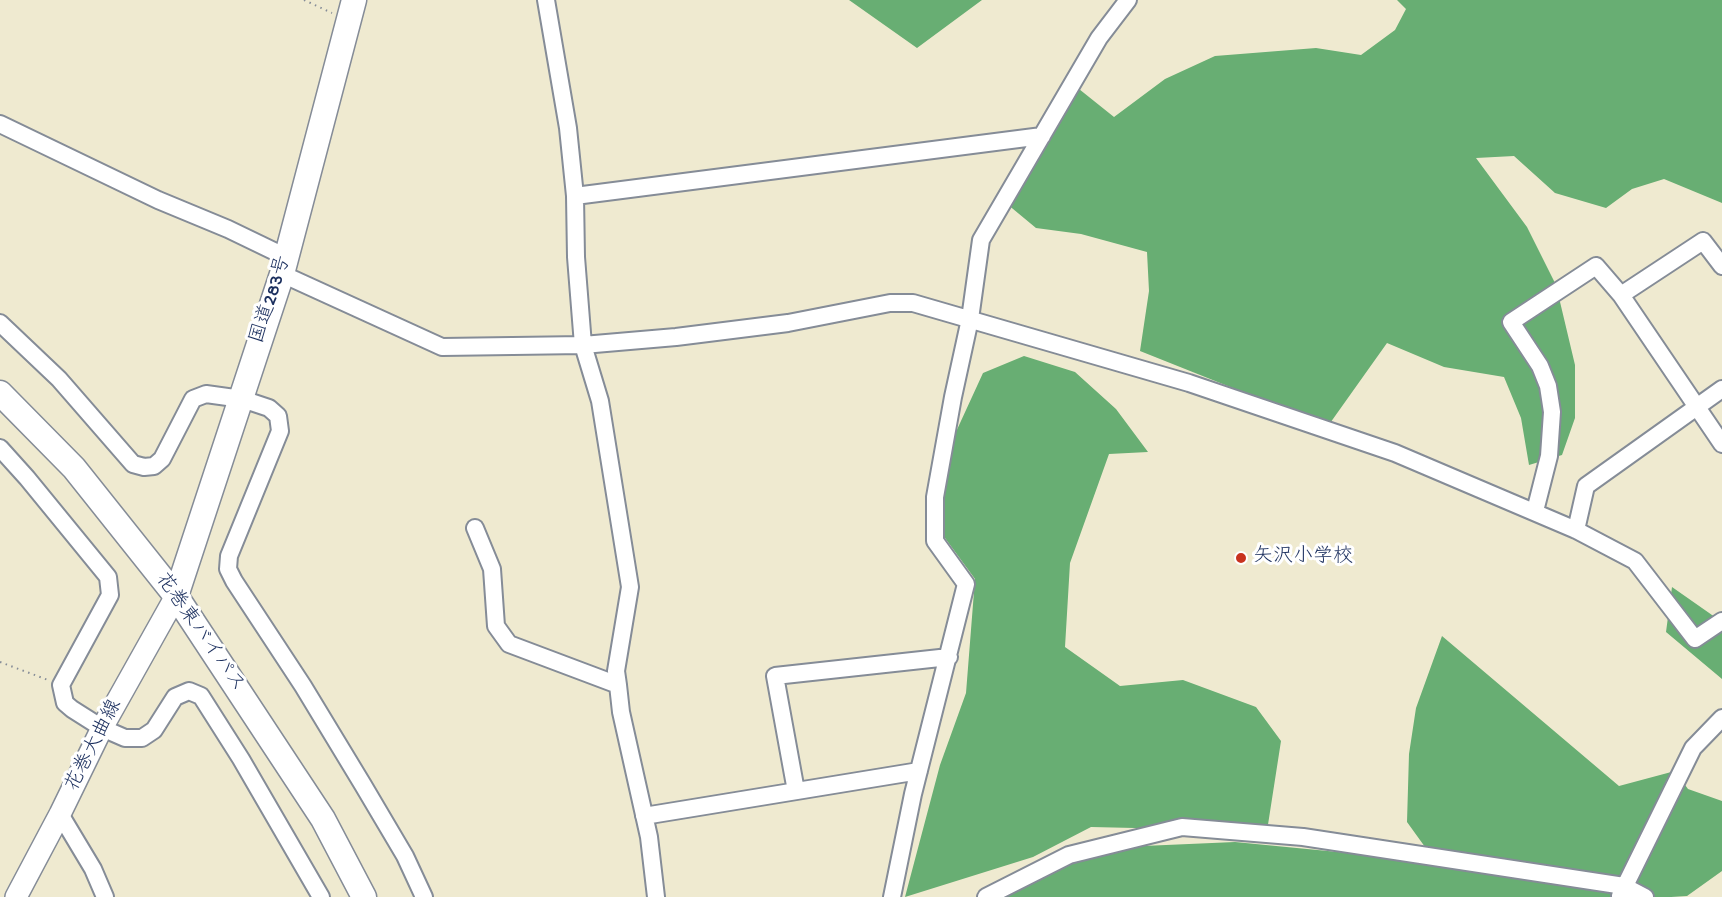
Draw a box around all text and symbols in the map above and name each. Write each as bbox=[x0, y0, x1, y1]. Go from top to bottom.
street label: 国道283号 bbox=[247, 253, 297, 347]
place label: 矢沢小学校 bbox=[1253, 546, 1353, 570]
marker: 矢沢小学校 bbox=[1234, 551, 1248, 565]
street label: 花巻東バイパス bbox=[149, 569, 249, 697]
street label: 花巻大曲線 bbox=[62, 696, 128, 796]

